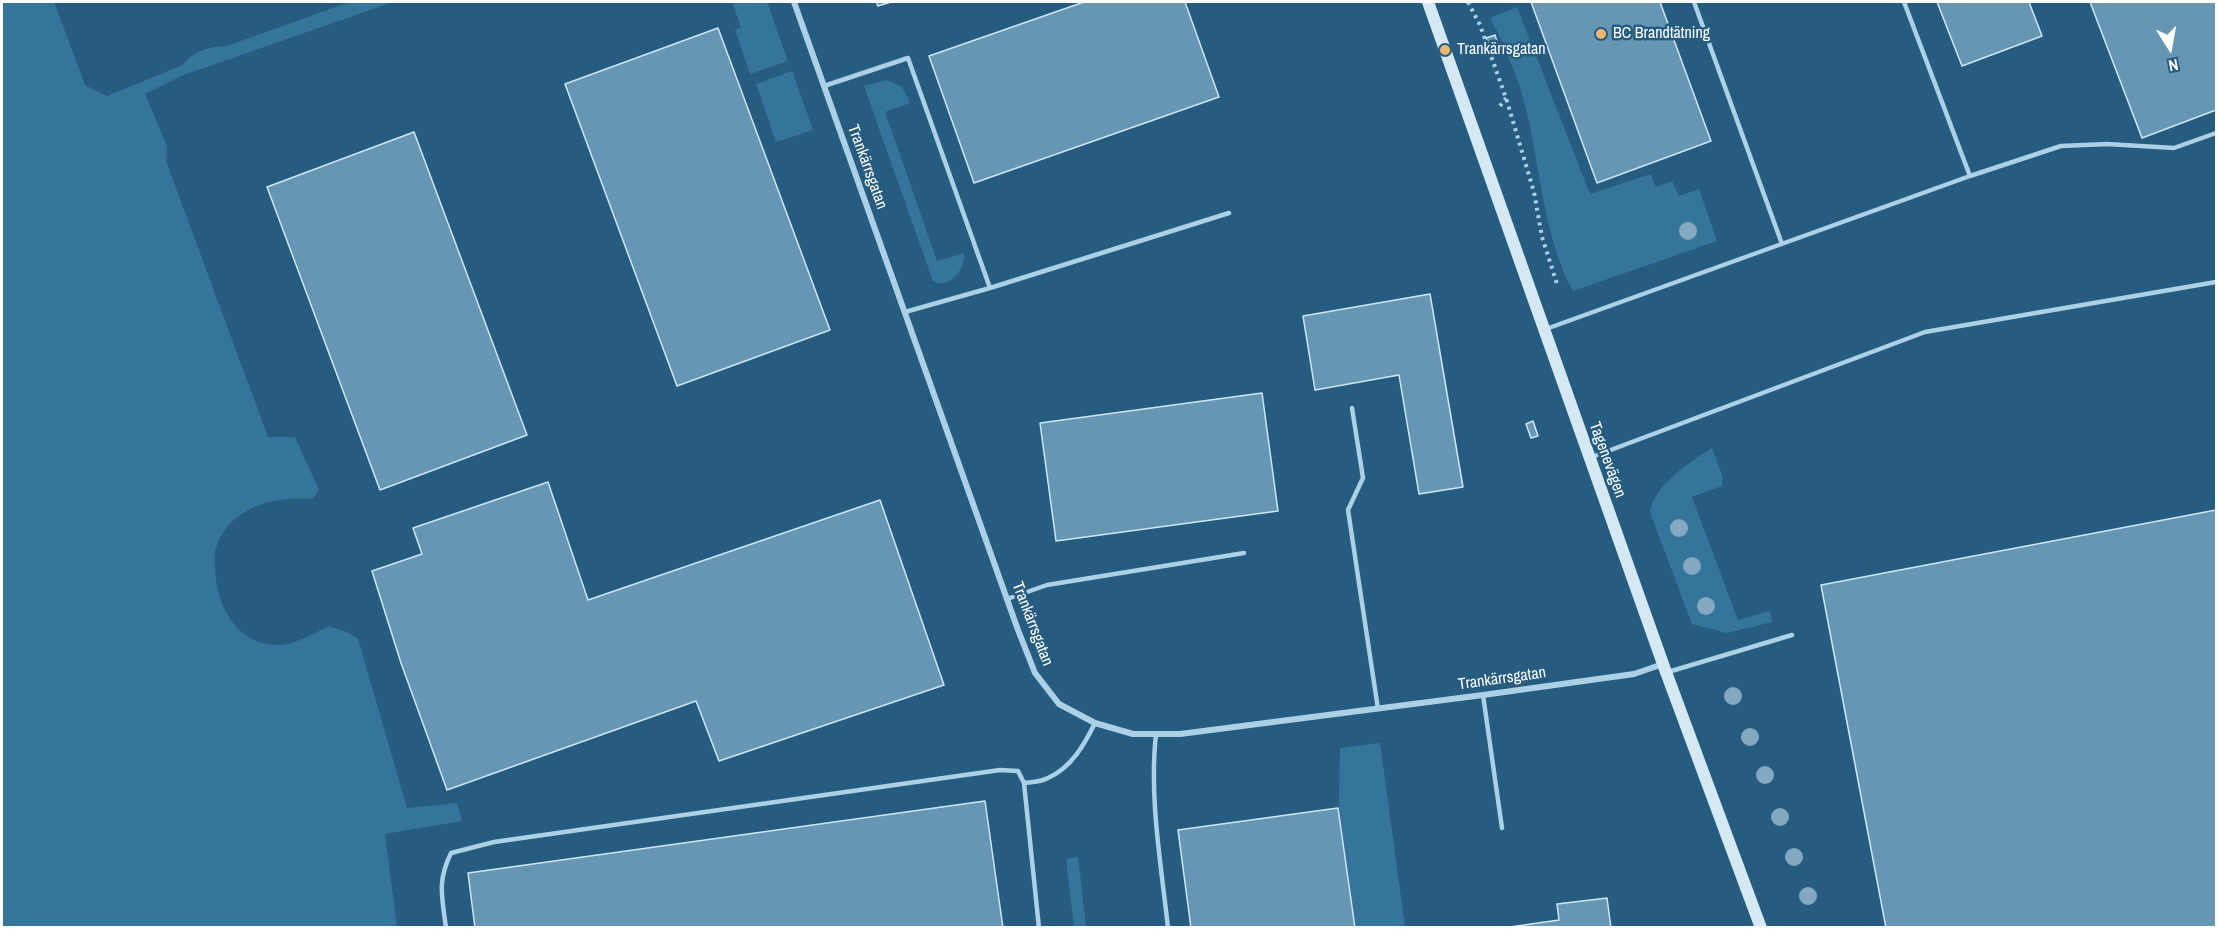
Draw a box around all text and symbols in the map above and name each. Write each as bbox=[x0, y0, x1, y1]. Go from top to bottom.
north arrow bbox=[2140, 18, 2200, 78]
place label: BC Brandtätning bbox=[1613, 24, 1710, 44]
marker: BC Brandtätning bbox=[1594, 27, 1608, 41]
place label: Trankärrsgatan bbox=[1457, 40, 1545, 60]
marker: Trankärrsgatan bbox=[1438, 43, 1452, 57]
text: N bbox=[2167, 54, 2180, 77]
street label: Trankärrsgatan bbox=[843, 122, 891, 212]
street label: Tagenevägen bbox=[1584, 420, 1630, 500]
street label: Trankärrsgatan bbox=[1007, 579, 1057, 669]
street label: Trankärrsgatan bbox=[1457, 663, 1547, 695]

